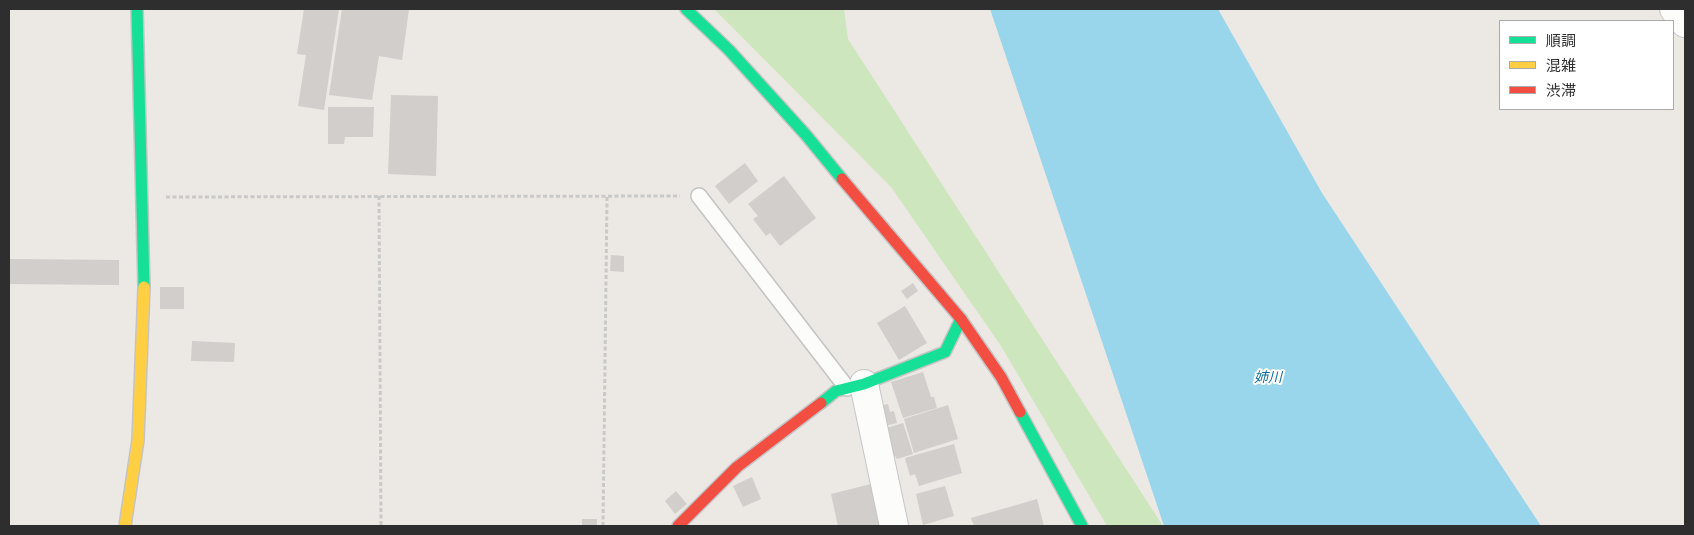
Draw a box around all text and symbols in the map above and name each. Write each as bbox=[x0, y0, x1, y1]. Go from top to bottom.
legend bbox=[1499, 20, 1674, 110]
text: 順調 bbox=[1546, 31, 1576, 49]
text: 混雑 bbox=[1546, 56, 1576, 74]
text: 渋滞 bbox=[1546, 81, 1576, 99]
water label: 姉川 bbox=[1254, 369, 1282, 385]

